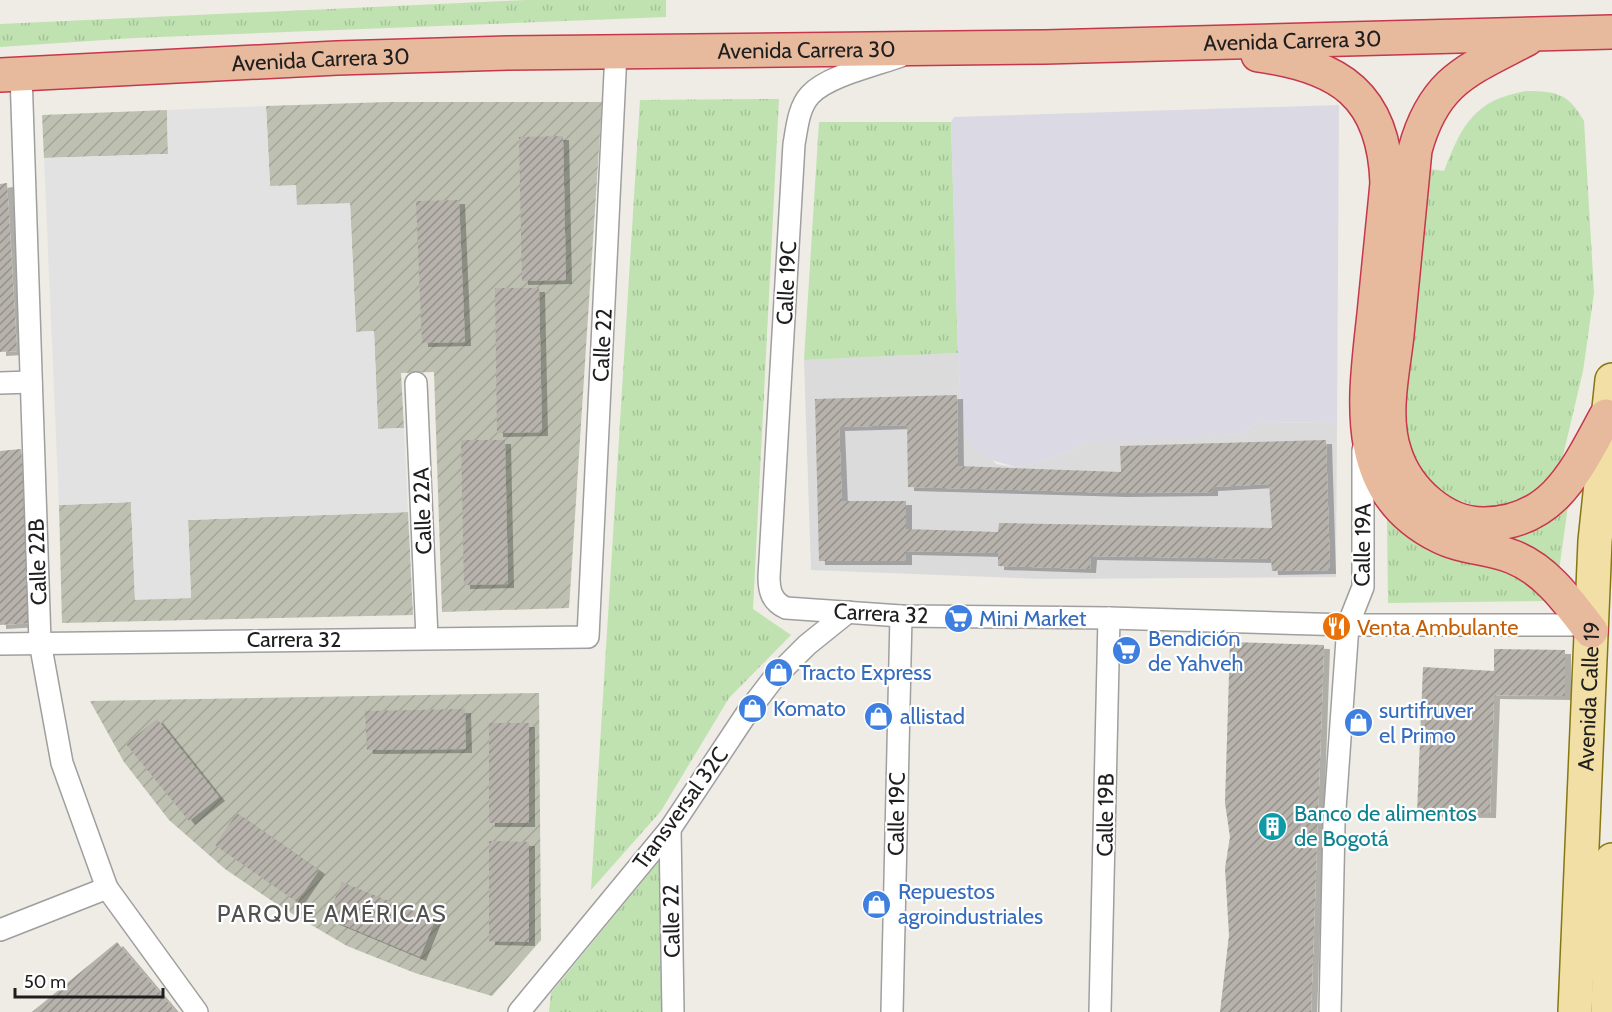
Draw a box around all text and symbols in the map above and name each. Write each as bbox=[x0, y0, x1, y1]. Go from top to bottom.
street label: Avenida Carrera 30 bbox=[1203, 25, 1382, 57]
street label: Avenida Carrera 30 bbox=[717, 36, 896, 65]
street label: Avenida Carrera 30 bbox=[231, 43, 410, 77]
street label: Calle 19C bbox=[771, 240, 802, 326]
street label: Calle 22 bbox=[587, 308, 618, 383]
street label: Calle 22A bbox=[407, 466, 438, 555]
street label: Calle 19A bbox=[1348, 503, 1377, 587]
street label: Calle 22B bbox=[22, 518, 53, 606]
street label: Carrera 32 bbox=[833, 598, 929, 629]
supermarket icon: Mini Market bbox=[942, 602, 974, 634]
place label: Mini Market bbox=[979, 605, 1087, 632]
restaurant icon: Venta Ambulante bbox=[1320, 611, 1352, 643]
place label: Venta Ambulante bbox=[1357, 614, 1518, 641]
street label: Avenida Calle 19 bbox=[1572, 621, 1606, 772]
place label: Bendición de Yahveh bbox=[1148, 625, 1243, 677]
street label: Carrera 32 bbox=[247, 626, 341, 653]
supermarket icon: Bendición de Yahveh bbox=[1111, 635, 1143, 667]
shop icon: Tracto Express bbox=[762, 656, 794, 688]
place label: Tracto Express bbox=[799, 659, 932, 686]
shop icon: Komato bbox=[736, 692, 768, 724]
place label: Komato bbox=[773, 695, 846, 722]
place label: surtifruver el Primo bbox=[1379, 697, 1473, 749]
shop icon: allistad bbox=[863, 700, 895, 732]
place label: allistad bbox=[900, 703, 965, 730]
shop icon: surtifruver el Primo bbox=[1342, 707, 1374, 739]
street label: Transversal 32C bbox=[627, 742, 734, 875]
street label: Calle 19C bbox=[882, 772, 911, 856]
street label: Calle 19B bbox=[1091, 773, 1120, 857]
place label: Banco de alimentos de Bogotá bbox=[1294, 800, 1477, 852]
building icon: Banco de alimentos de Bogotá bbox=[1257, 810, 1289, 842]
place label: Repuestos agroindustriales bbox=[898, 878, 1043, 930]
street label: Calle 22 bbox=[657, 884, 686, 958]
shop icon: Repuestos agroindustriales bbox=[861, 888, 893, 920]
district label: PARQUE AMÉRICAS bbox=[217, 899, 447, 928]
scale bar bbox=[15, 961, 164, 999]
text: 50 m bbox=[24, 971, 66, 993]

